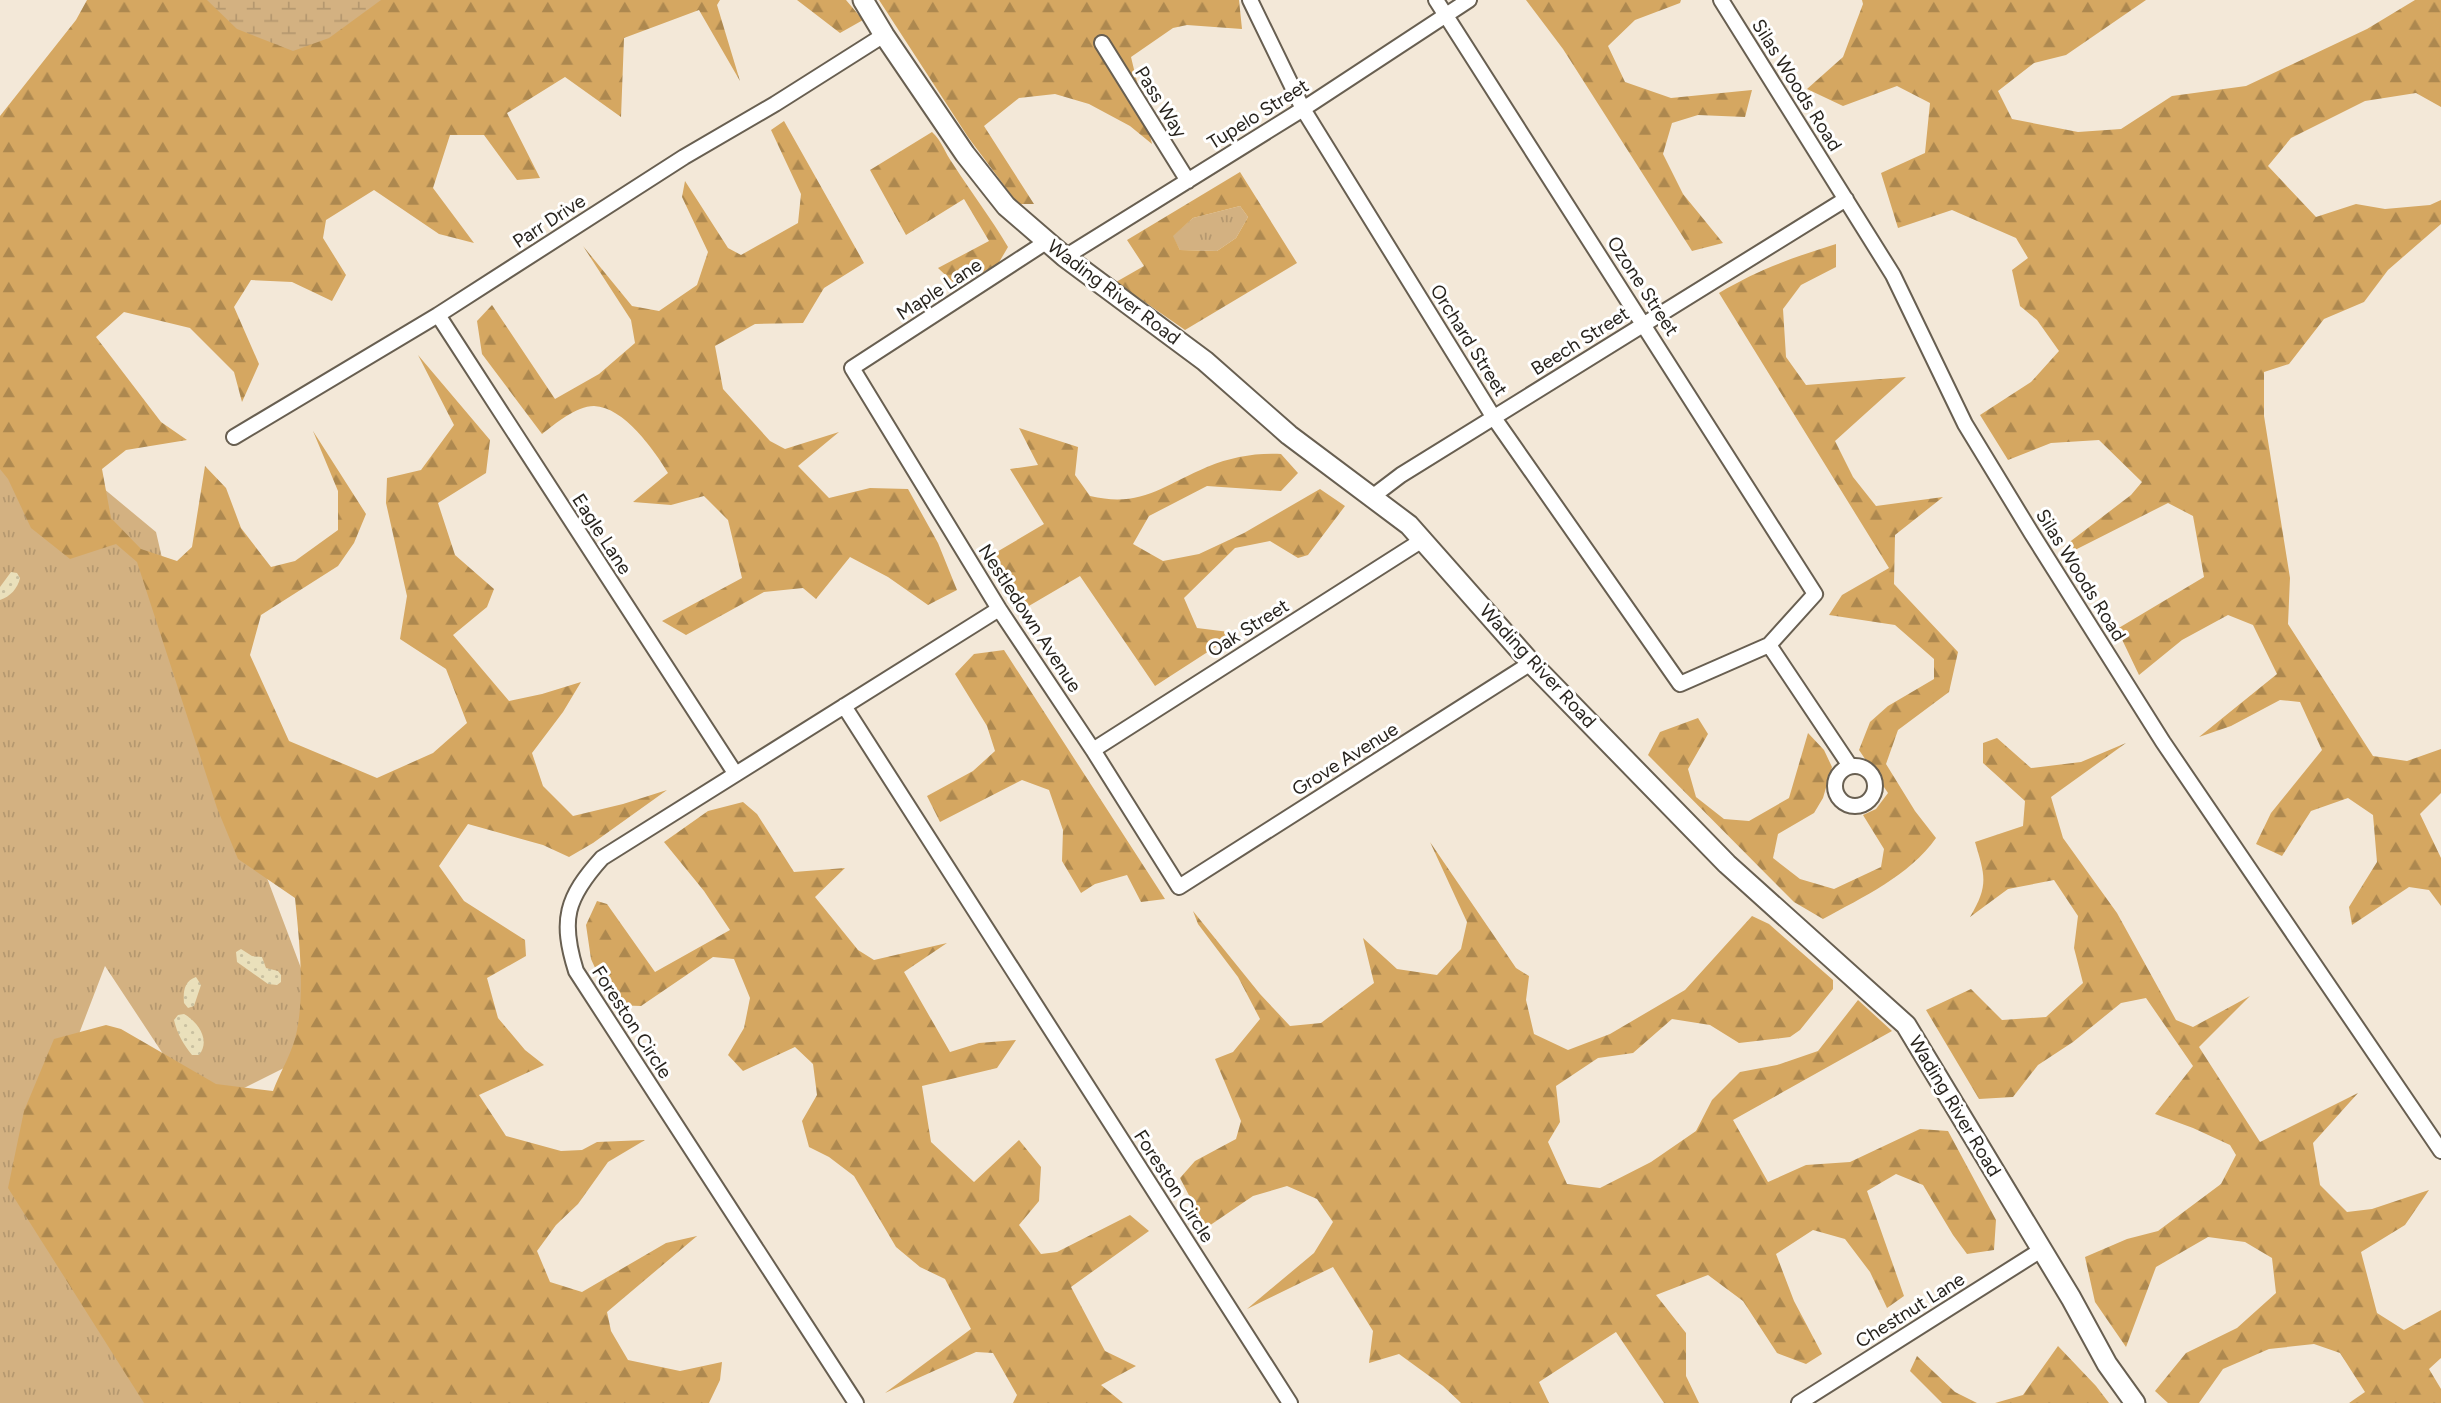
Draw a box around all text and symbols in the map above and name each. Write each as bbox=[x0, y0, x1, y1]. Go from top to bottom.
street label: Silas Woods Road bbox=[1747, 15, 1847, 155]
street label: Pass Way bbox=[1130, 62, 1192, 142]
street label: Tupelo Street bbox=[1203, 74, 1313, 154]
street label: Parr Drive bbox=[508, 189, 590, 253]
street label: Ozone Street bbox=[1602, 232, 1684, 340]
street label: Wading River Road bbox=[1043, 235, 1185, 349]
street label: Maple Lane bbox=[892, 253, 986, 325]
street label: Orchard Street bbox=[1426, 280, 1512, 400]
street label: Beech Street bbox=[1527, 302, 1633, 380]
street label: Eagle Lane bbox=[567, 489, 637, 579]
street label: Silas Woods Road bbox=[2031, 505, 2131, 645]
street label: Nestledown Avenue bbox=[974, 540, 1086, 696]
street label: Oak Street bbox=[1203, 594, 1293, 662]
street label: Wading River Road bbox=[1475, 600, 1601, 732]
street label: Grove Avenue bbox=[1288, 717, 1402, 801]
street label: Foreston Circle bbox=[587, 961, 677, 1083]
street label: Wading River Road bbox=[1904, 1031, 2006, 1181]
street label: Foreston Circle bbox=[1129, 1125, 1219, 1247]
street label: Chestnut Lane bbox=[1851, 1267, 1969, 1353]

